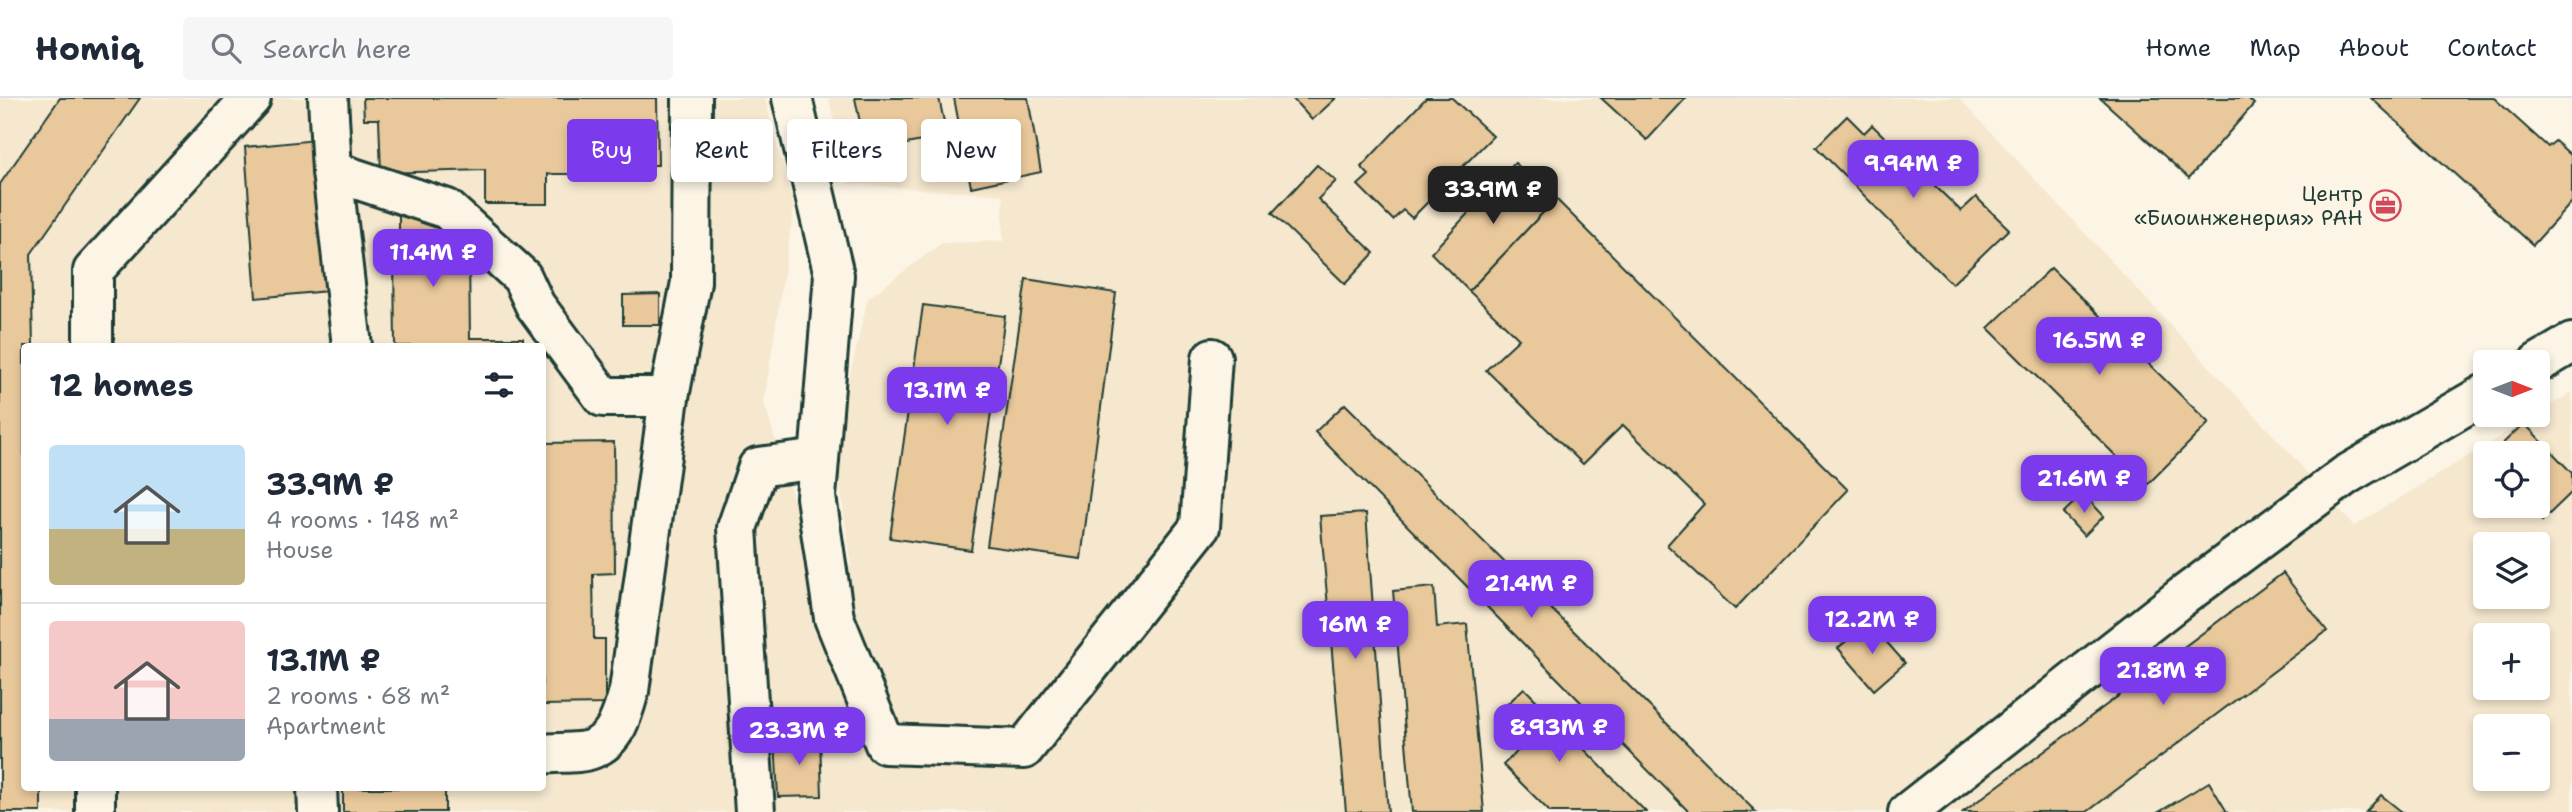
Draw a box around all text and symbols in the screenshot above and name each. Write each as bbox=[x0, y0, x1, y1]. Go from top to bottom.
search box bbox=[183, 17, 673, 80]
text: Homiq bbox=[35, 26, 141, 71]
icon: search bbox=[207, 29, 245, 67]
text: Search here bbox=[263, 31, 411, 66]
text: Home bbox=[2145, 32, 2211, 64]
text: Map bbox=[2249, 32, 2301, 64]
text: About bbox=[2339, 32, 2409, 64]
text: Contact bbox=[2447, 32, 2537, 64]
chip: Buy bbox=[567, 119, 657, 182]
chip: Rent bbox=[671, 119, 773, 182]
chip: Filters bbox=[787, 119, 907, 182]
chip: New bbox=[921, 119, 1021, 182]
pin: 9.94M ₽ bbox=[1848, 140, 1978, 200]
text: 9.94M ₽ bbox=[1863, 148, 1963, 178]
pin: 33.9M ₽ bbox=[1428, 166, 1558, 226]
text: 33.9M ₽ bbox=[1444, 174, 1542, 204]
place label: Центр «Биоинженерия» РАН bbox=[2134, 180, 2363, 232]
office icon: Центр «Биоинженерия» РАН bbox=[2369, 189, 2403, 223]
pin: 11.4M ₽ bbox=[368, 230, 498, 289]
text: 11.4M ₽ bbox=[389, 237, 477, 267]
pin: 16.5M ₽ bbox=[2034, 317, 2164, 377]
text: 16.5M ₽ bbox=[2052, 325, 2146, 355]
north arrow bbox=[2473, 350, 2550, 427]
map controls bbox=[2473, 350, 2550, 791]
text: 12 homes bbox=[49, 365, 193, 406]
icon: filters bbox=[480, 366, 518, 404]
pin: 13.1M ₽ bbox=[882, 368, 1012, 427]
text: 13.1M ₽ bbox=[903, 375, 991, 405]
button: locate bbox=[2473, 441, 2550, 518]
pin: 21.6M ₽ bbox=[2019, 456, 2149, 515]
text: 21.6M ₽ bbox=[2037, 463, 2131, 493]
text: 33.9M ₽ bbox=[266, 464, 394, 505]
icon: home bbox=[105, 473, 189, 557]
text: 4 rooms · 148 m² bbox=[266, 505, 459, 535]
button: layers bbox=[2473, 532, 2550, 609]
text: House bbox=[266, 535, 334, 565]
pin: 21.4M ₽ bbox=[1466, 560, 1596, 620]
text: 21.4M ₽ bbox=[1484, 568, 1578, 598]
pin: 12.2M ₽ bbox=[1807, 596, 1937, 656]
pin: 16M ₽ bbox=[1306, 602, 1404, 661]
text: 12.2M ₽ bbox=[1824, 604, 1920, 634]
text: 16M ₽ bbox=[1318, 609, 1392, 639]
button: + bbox=[2473, 623, 2550, 700]
text: 13.1M ₽ bbox=[266, 640, 381, 681]
pin: 21.8M ₽ bbox=[2098, 648, 2228, 707]
icon: home bbox=[105, 649, 189, 733]
text: 21.8M ₽ bbox=[2116, 655, 2210, 685]
text: 2 rooms · 68 m² bbox=[266, 681, 450, 711]
pin: 8.93M ₽ bbox=[1494, 704, 1624, 764]
pin: 23.3M ₽ bbox=[734, 708, 864, 767]
text: Apartment bbox=[266, 711, 386, 741]
text: 8.93M ₽ bbox=[1510, 712, 1608, 742]
button: − bbox=[2473, 714, 2550, 791]
text: 23.3M ₽ bbox=[748, 715, 850, 745]

